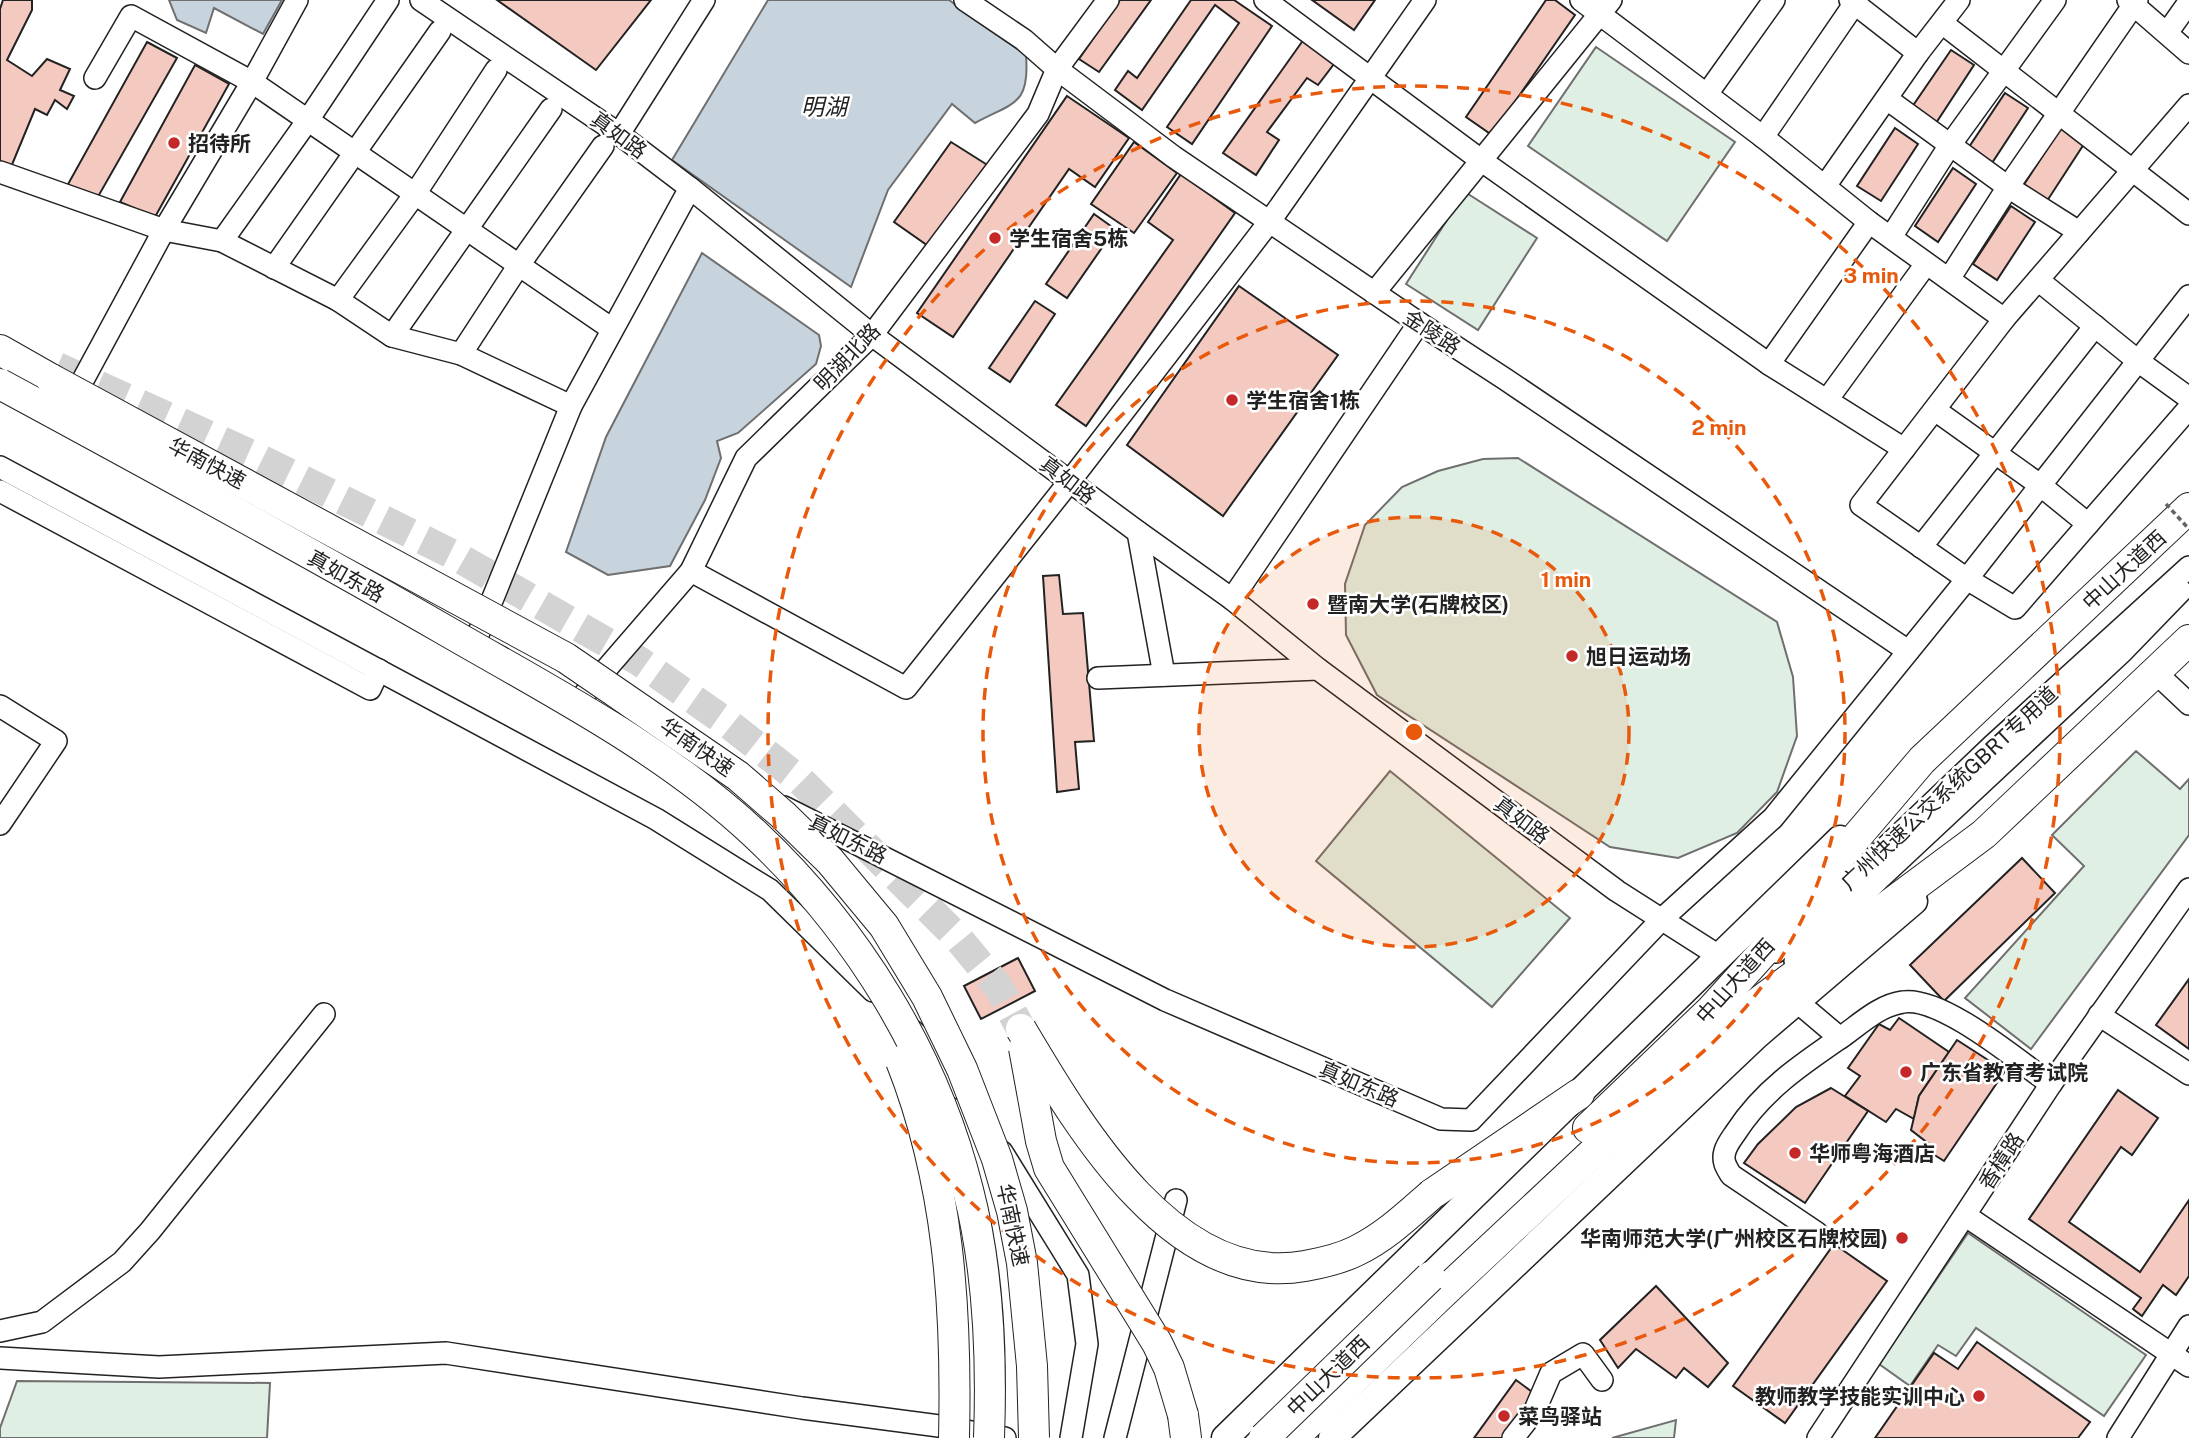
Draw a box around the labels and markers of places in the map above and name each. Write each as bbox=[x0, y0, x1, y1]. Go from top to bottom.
place label: 招待所 bbox=[188, 131, 251, 156]
marker: 招待所 bbox=[166, 135, 182, 151]
place label: 学生宿舍5栋 bbox=[1009, 226, 1128, 251]
marker: 学生宿舍5栋 bbox=[987, 230, 1003, 246]
place label: 学生宿舍1栋 bbox=[1246, 388, 1360, 413]
marker: 学生宿舍1栋 bbox=[1224, 392, 1240, 408]
place label: 暨南大学(石牌校区) bbox=[1327, 592, 1509, 617]
marker: 暨南大学(石牌校区) bbox=[1305, 596, 1321, 612]
place label: 旭日运动场 bbox=[1586, 644, 1691, 669]
marker: 旭日运动场 bbox=[1564, 648, 1580, 664]
centre of rings bbox=[1402, 720, 1426, 744]
place label: 广东省教育考试院 bbox=[1920, 1060, 2088, 1085]
marker: 广东省教育考试院 bbox=[1898, 1064, 1914, 1080]
place label: 华师粤海酒店 bbox=[1809, 1141, 1935, 1166]
marker: 华师粤海酒店 bbox=[1787, 1145, 1803, 1161]
place label: 华南师范大学(广州校区石牌校园) bbox=[1580, 1226, 1888, 1251]
marker: 华南师范大学(广州校区石牌校园) bbox=[1894, 1230, 1910, 1246]
place label: 教师教学技能实训中心 bbox=[1755, 1384, 1965, 1409]
marker: 教师教学技能实训中心 bbox=[1971, 1388, 1987, 1404]
place label: 菜鸟驿站 bbox=[1518, 1404, 1602, 1429]
marker: 菜鸟驿站 bbox=[1496, 1408, 1512, 1424]

